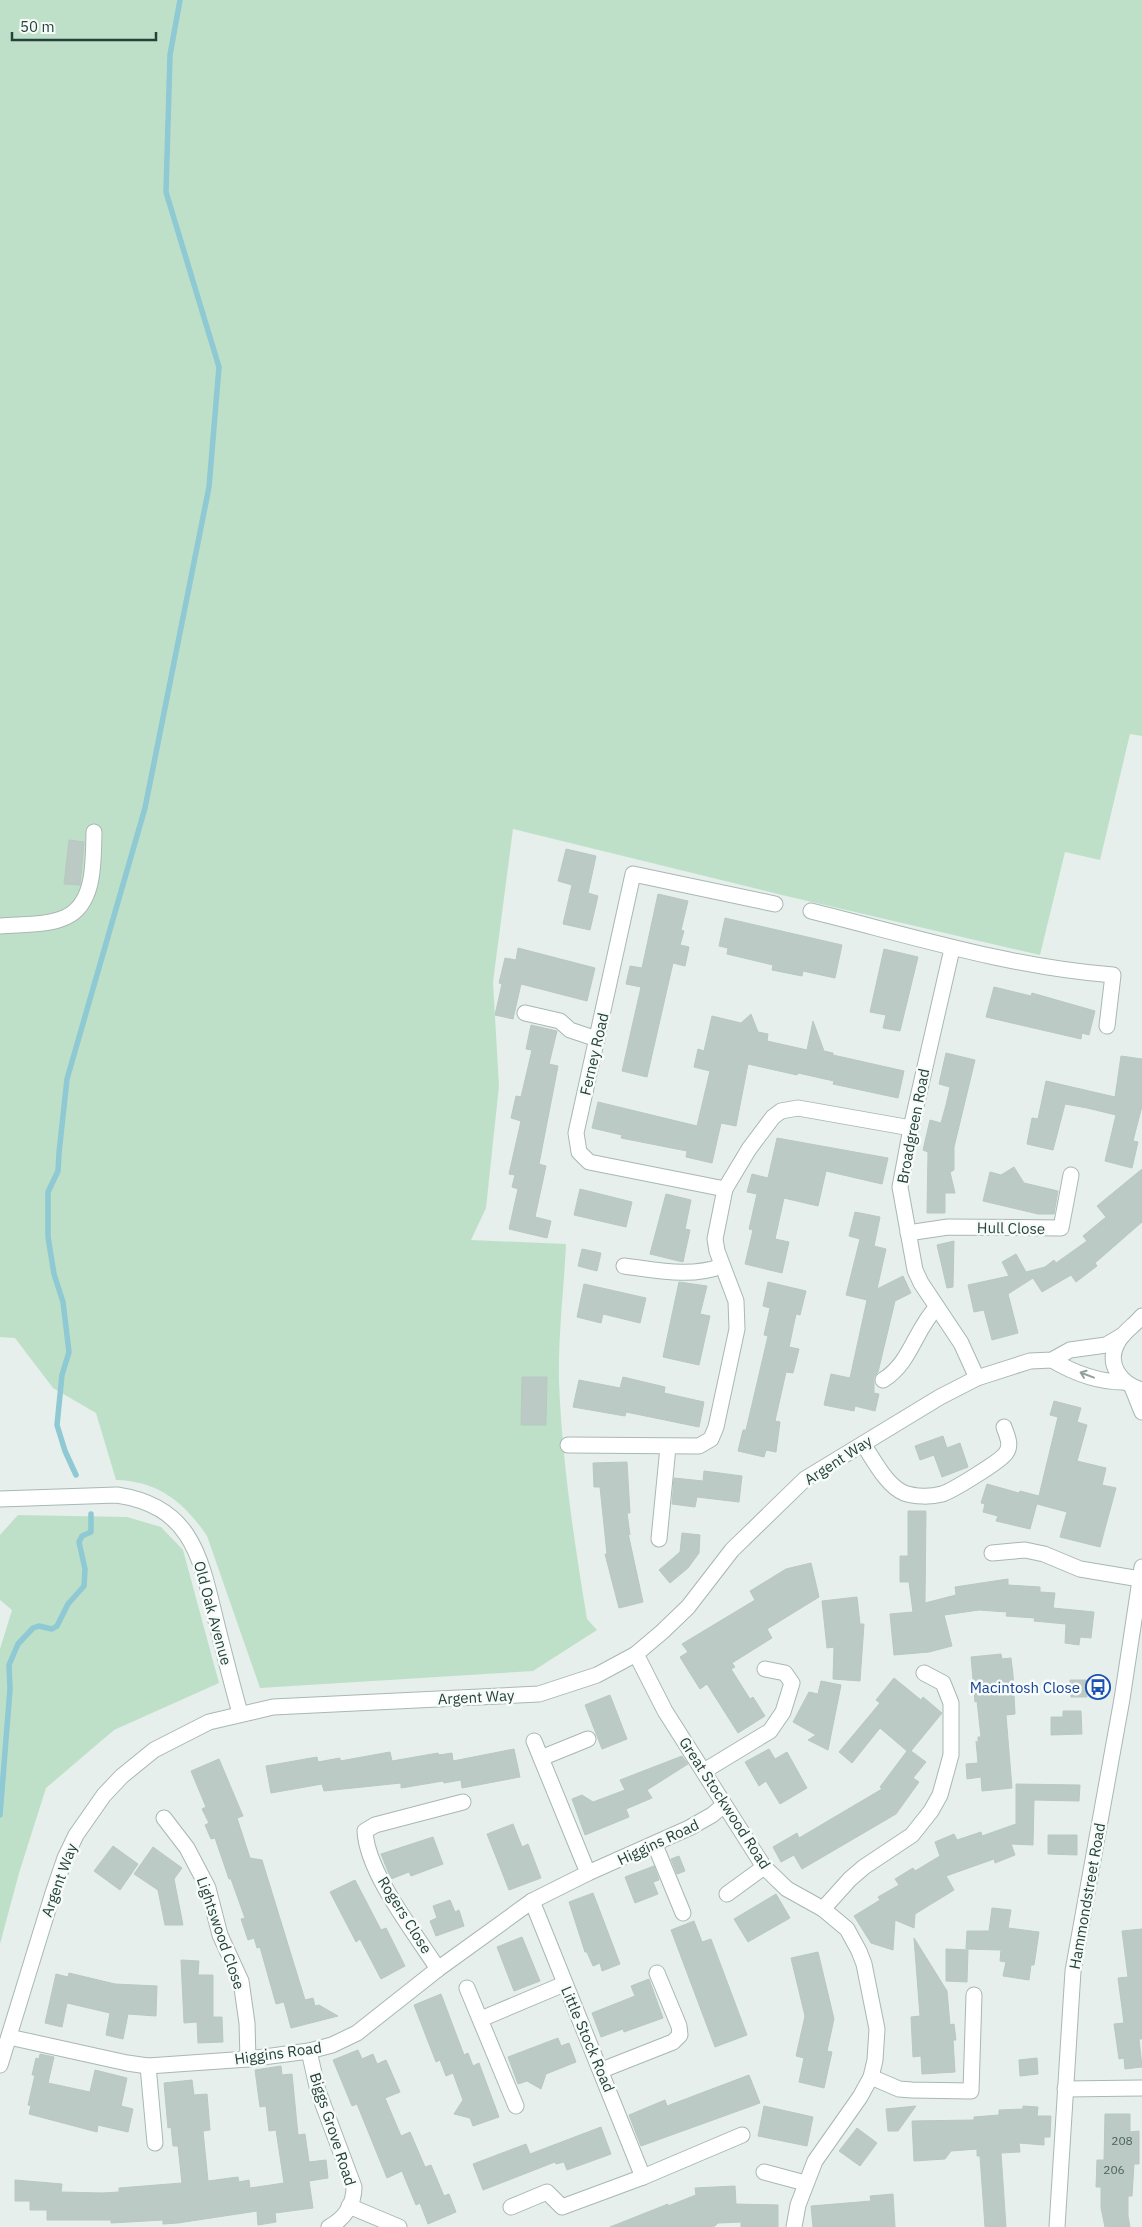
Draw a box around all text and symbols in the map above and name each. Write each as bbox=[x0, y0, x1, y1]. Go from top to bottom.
scale bar bbox=[12, 10, 156, 42]
text: 50 m bbox=[20, 17, 55, 36]
street label: Ferney Road bbox=[575, 1011, 613, 1097]
street label: Broadgreen Road bbox=[893, 1067, 933, 1185]
street label: Hull Close bbox=[977, 1218, 1045, 1238]
one-way arrow bbox=[1080, 1370, 1095, 1379]
street label: Argent Way bbox=[801, 1431, 876, 1489]
street label: Old Oak Avenue bbox=[190, 1559, 236, 1667]
bus stop icon: Macintosh Close bbox=[1085, 1674, 1111, 1700]
place label: Macintosh Close bbox=[970, 1678, 1080, 1697]
street label: Argent Way bbox=[437, 1685, 515, 1708]
street label: Great Stockwood Road bbox=[675, 1733, 775, 1873]
street label: Higgins Road bbox=[614, 1815, 702, 1869]
street label: Hammondstreet Road bbox=[1065, 1821, 1109, 1971]
street label: Argent Way bbox=[37, 1840, 81, 1919]
street label: Rogers Close bbox=[374, 1873, 436, 1957]
street label: Lightswood Close bbox=[193, 1874, 249, 1992]
street label: Little Stock Road bbox=[557, 1983, 619, 2095]
street label: Higgins Road bbox=[233, 2037, 323, 2069]
street label: Biggs Grove Road bbox=[306, 2070, 360, 2188]
house number: 208 bbox=[1111, 2133, 1133, 2148]
house number: 206 bbox=[1103, 2162, 1125, 2177]

